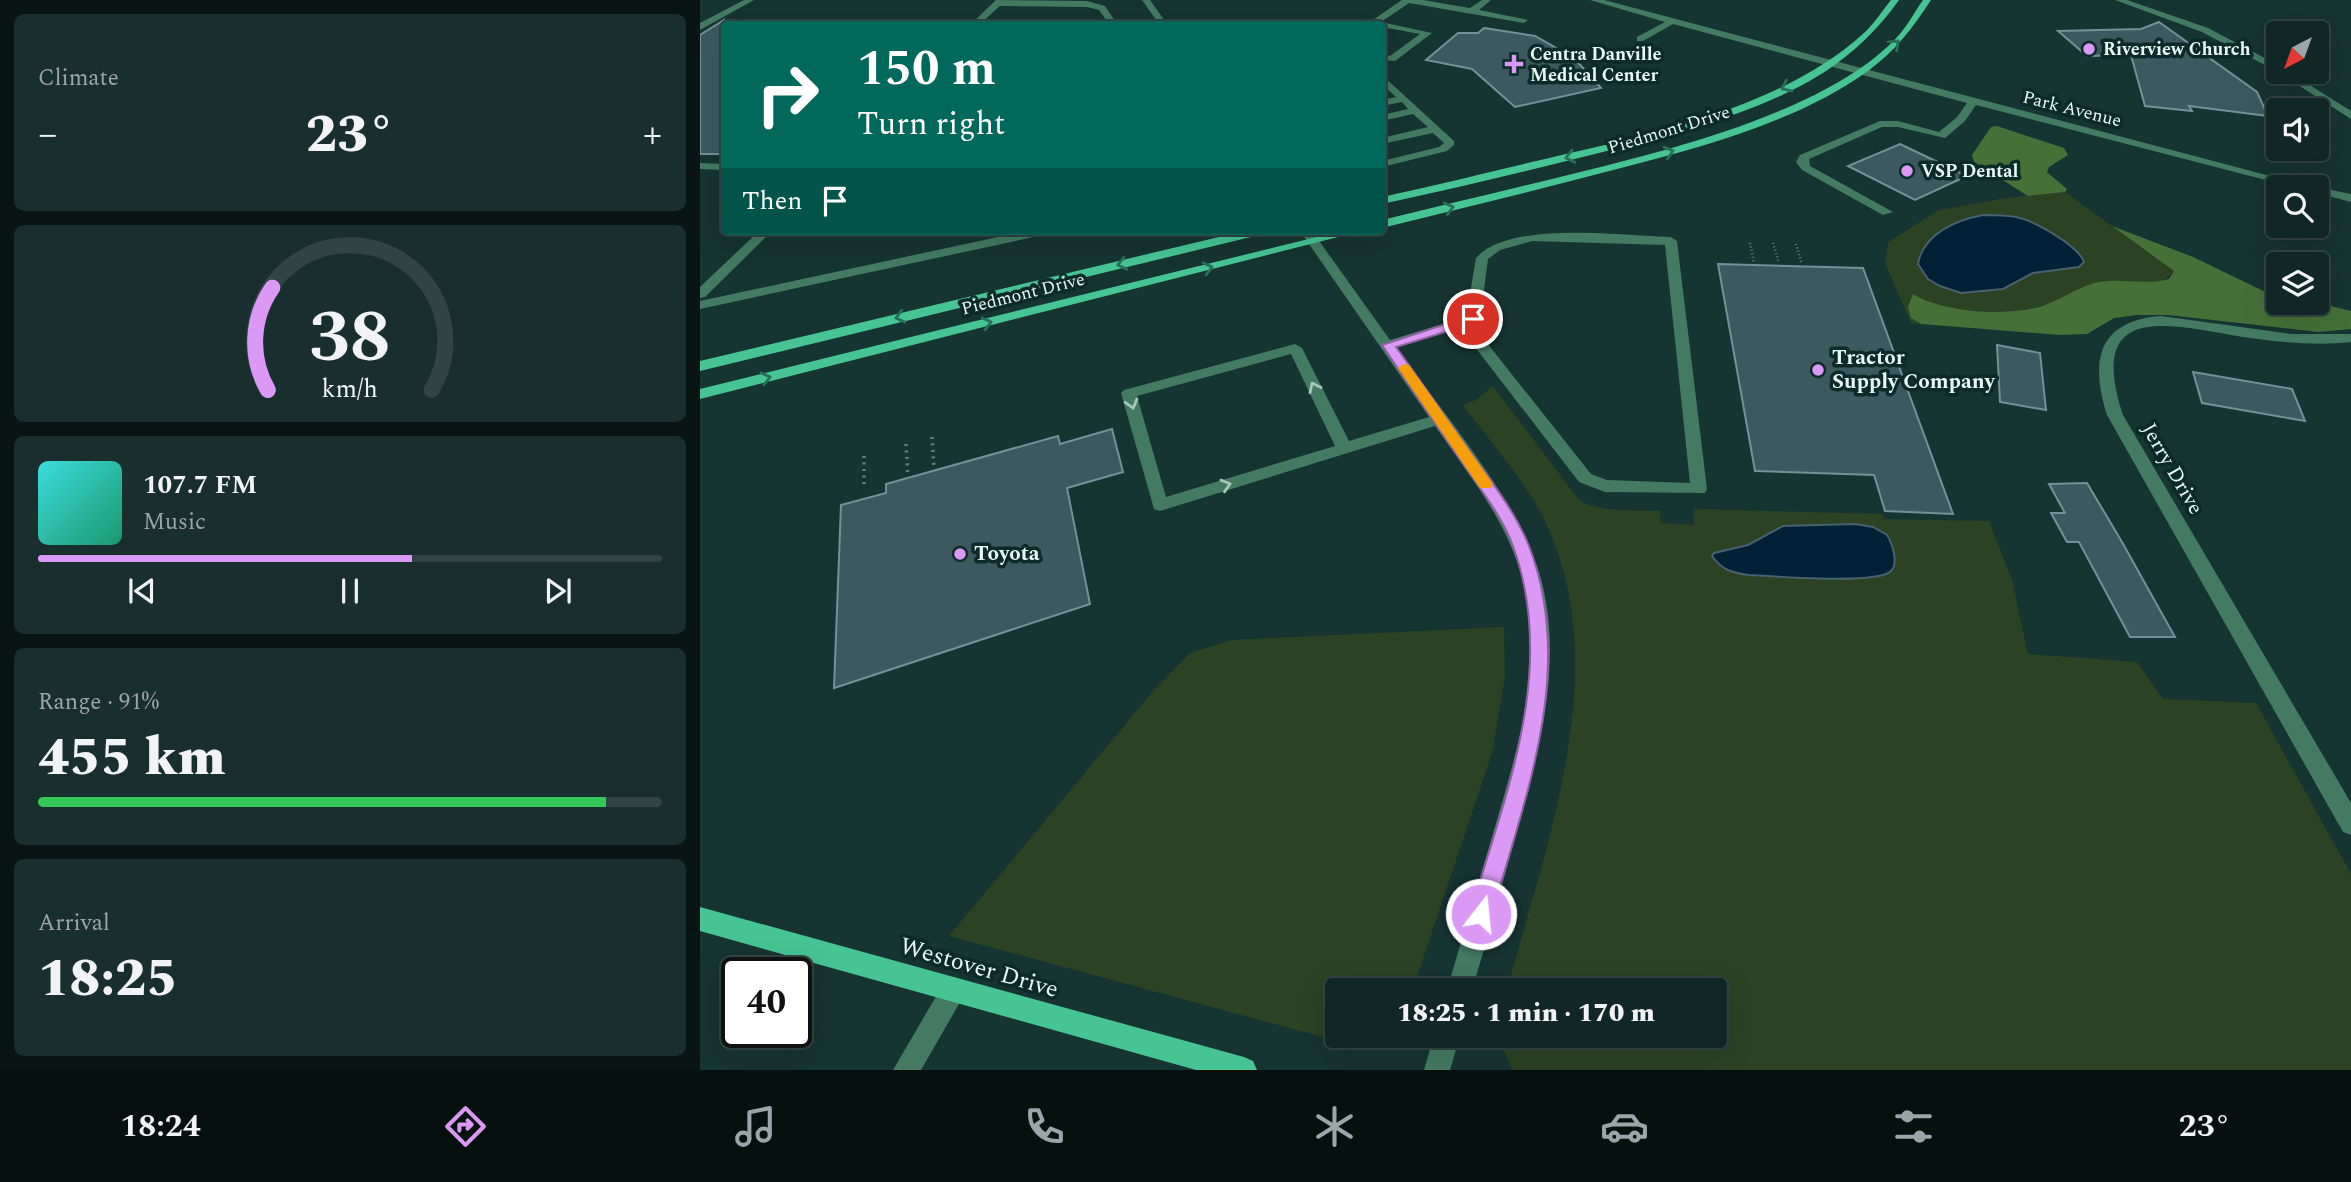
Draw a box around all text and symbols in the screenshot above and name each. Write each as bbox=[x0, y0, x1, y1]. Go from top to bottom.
north arrow bbox=[2266, 21, 2329, 84]
map controls bbox=[2266, 21, 2329, 315]
text: 150 m bbox=[857, 32, 996, 107]
place label: Riverview Church bbox=[2103, 36, 2251, 63]
one-way arrow bbox=[1886, 40, 1899, 52]
place label: Centra Danville Medical Center bbox=[1530, 41, 1662, 89]
marker: Riverview Church bbox=[2081, 41, 2097, 57]
icon: right bbox=[742, 49, 833, 140]
marker: Centra Danville Medical Center bbox=[1504, 54, 1524, 74]
text: Climate bbox=[38, 61, 119, 96]
one-way arrow bbox=[1781, 78, 1793, 92]
street label: Park Avenue bbox=[2020, 84, 2124, 134]
text: 23° bbox=[306, 96, 394, 175]
button: sound bbox=[2266, 98, 2329, 161]
street label: Piedmont Drive bbox=[1605, 99, 1733, 161]
text: Turn right bbox=[857, 100, 1005, 149]
text: − bbox=[38, 106, 57, 164]
text: + bbox=[643, 106, 662, 164]
one-way arrow bbox=[1663, 145, 1675, 160]
one-way arrow bbox=[1564, 148, 1576, 163]
place label: VSP Dental bbox=[1921, 158, 2019, 185]
marker: VSP Dental bbox=[1899, 163, 1915, 179]
button: search bbox=[2266, 175, 2329, 238]
text: Then bbox=[742, 181, 802, 221]
icon: arrive bbox=[816, 182, 854, 220]
one-way arrow bbox=[1443, 202, 1455, 216]
button: layers bbox=[2266, 252, 2329, 315]
one-way arrow bbox=[1116, 256, 1128, 270]
one-way arrow bbox=[1202, 262, 1214, 276]
street label: Piedmont Drive bbox=[958, 266, 1088, 322]
text: 38 bbox=[309, 283, 391, 394]
pin bbox=[1443, 289, 1503, 349]
icon: arrive bbox=[1454, 300, 1492, 338]
one-way arrow bbox=[894, 309, 906, 323]
one-way arrow bbox=[981, 317, 993, 331]
place label: Tractor Supply Company bbox=[1832, 342, 1996, 398]
marker: Tractor Supply Company bbox=[1810, 362, 1826, 378]
text: km/h bbox=[322, 371, 378, 409]
one-way arrow bbox=[760, 372, 772, 386]
one-way arrow bbox=[1308, 382, 1322, 394]
one-way arrow bbox=[1124, 398, 1138, 410]
street label: Jerry Drive bbox=[2133, 417, 2211, 521]
text: 107.7 FM bbox=[143, 465, 257, 505]
one-way arrow bbox=[1219, 478, 1231, 493]
text: Music bbox=[143, 505, 206, 540]
place label: Toyota bbox=[974, 538, 1040, 570]
marker: Toyota bbox=[952, 546, 968, 562]
icon: previous bbox=[123, 572, 161, 610]
icon: pause bbox=[331, 572, 369, 610]
icon: next bbox=[539, 572, 577, 610]
text: Range · 91% bbox=[38, 685, 159, 720]
text: 455 km bbox=[38, 719, 226, 798]
position arrow bbox=[1444, 877, 1518, 951]
text: Arrival bbox=[38, 906, 110, 941]
street label: Westover Drive bbox=[895, 928, 1063, 1008]
text: 18:25 bbox=[38, 940, 177, 1019]
speed limit sign: 40 bbox=[721, 957, 812, 1048]
text: 18:25 · 1 min · 170 m bbox=[1397, 993, 1655, 1033]
text: 18:24 bbox=[120, 1102, 201, 1151]
icon: directions bbox=[441, 1102, 490, 1151]
icon: music bbox=[731, 1102, 780, 1151]
icon: phone bbox=[1020, 1102, 1069, 1151]
icon: climate bbox=[1310, 1102, 1359, 1151]
icon: car bbox=[1600, 1102, 1649, 1151]
icon: filters bbox=[1889, 1102, 1938, 1151]
text: 23° bbox=[2179, 1102, 2231, 1151]

